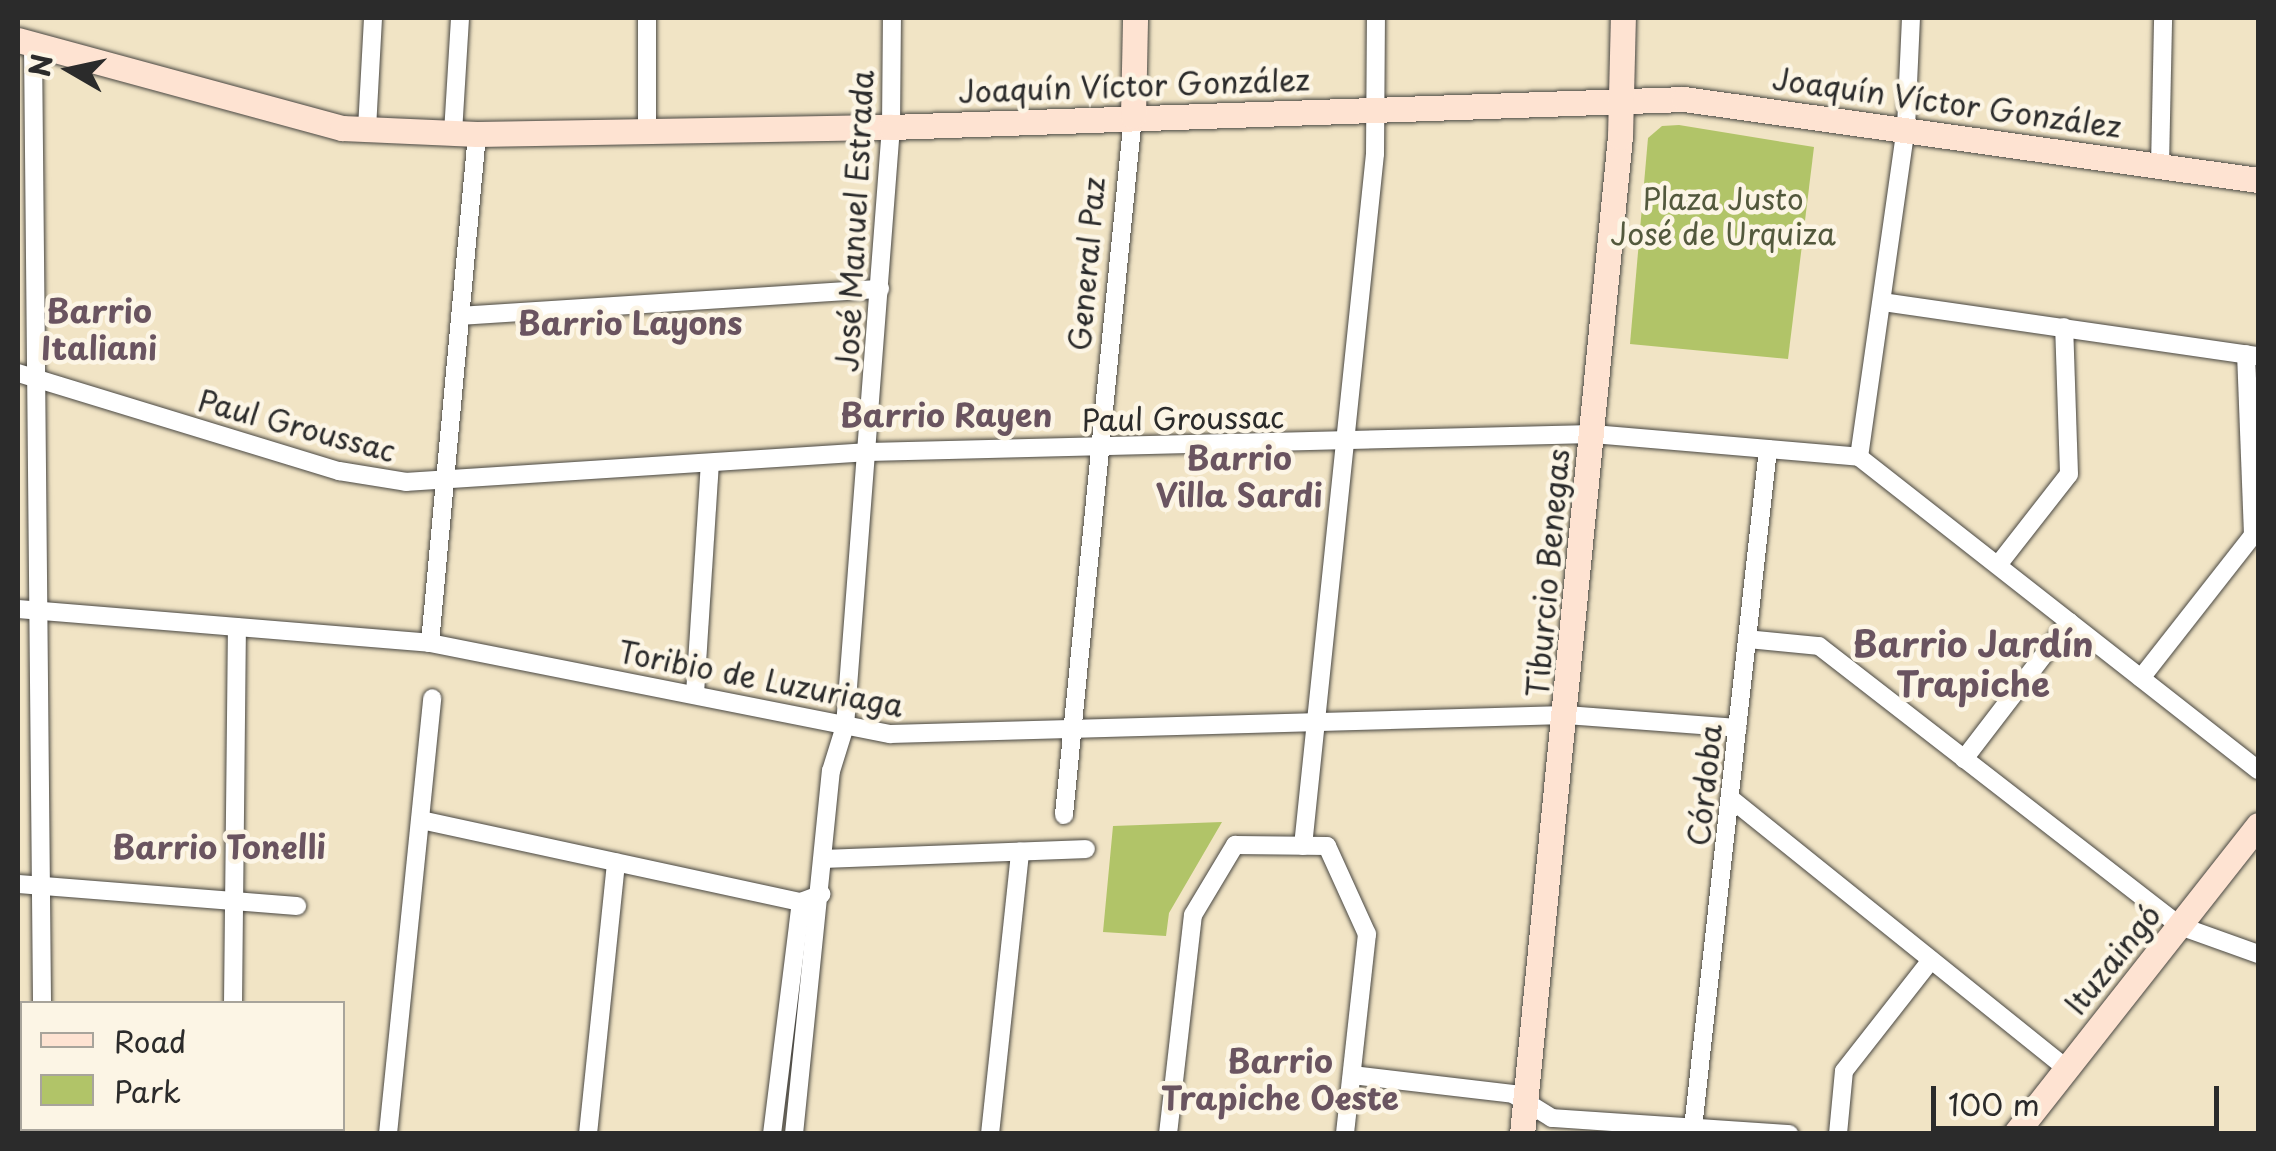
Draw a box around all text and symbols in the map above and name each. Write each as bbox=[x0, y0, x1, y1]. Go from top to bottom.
north arrow bbox=[20, 20, 120, 120]
text: N bbox=[17, 51, 63, 80]
street label: Joaquín Víctor González bbox=[1769, 60, 2125, 144]
street label: Joaquín Víctor González bbox=[957, 61, 1311, 109]
street label: José Manuel Estrada bbox=[828, 69, 880, 373]
street label: General Paz bbox=[1060, 176, 1112, 352]
park label: Plaza Justo José de Urquiza bbox=[1610, 180, 1836, 250]
district label: Barrio Italiani bbox=[41, 292, 157, 367]
district label: Barrio Layons bbox=[516, 303, 744, 341]
street label: Paul Groussac bbox=[195, 381, 399, 469]
district label: Barrio Rayen bbox=[838, 395, 1054, 433]
street label: Paul Groussac bbox=[1082, 398, 1284, 438]
district label: Barrio Villa Sardi bbox=[1155, 439, 1323, 514]
street label: Tiburcio Benegas bbox=[1518, 447, 1576, 699]
district label: Barrio Jardín Trapiche bbox=[1852, 622, 2094, 704]
street label: Toribio de Luzuriaga bbox=[616, 633, 906, 723]
street label: Córdoba bbox=[1680, 722, 1728, 848]
district label: Barrio Tonelli bbox=[111, 827, 327, 865]
street label: Ituzaingó bbox=[2057, 897, 2167, 1021]
legend bbox=[20, 1001, 345, 1131]
text: Road bbox=[114, 1018, 187, 1063]
district label: Barrio Trapiche Oeste bbox=[1160, 1042, 1400, 1117]
scale bar bbox=[1936, 1066, 2224, 1128]
text: Park bbox=[114, 1068, 181, 1113]
text: 100 m bbox=[1948, 1081, 2040, 1126]

